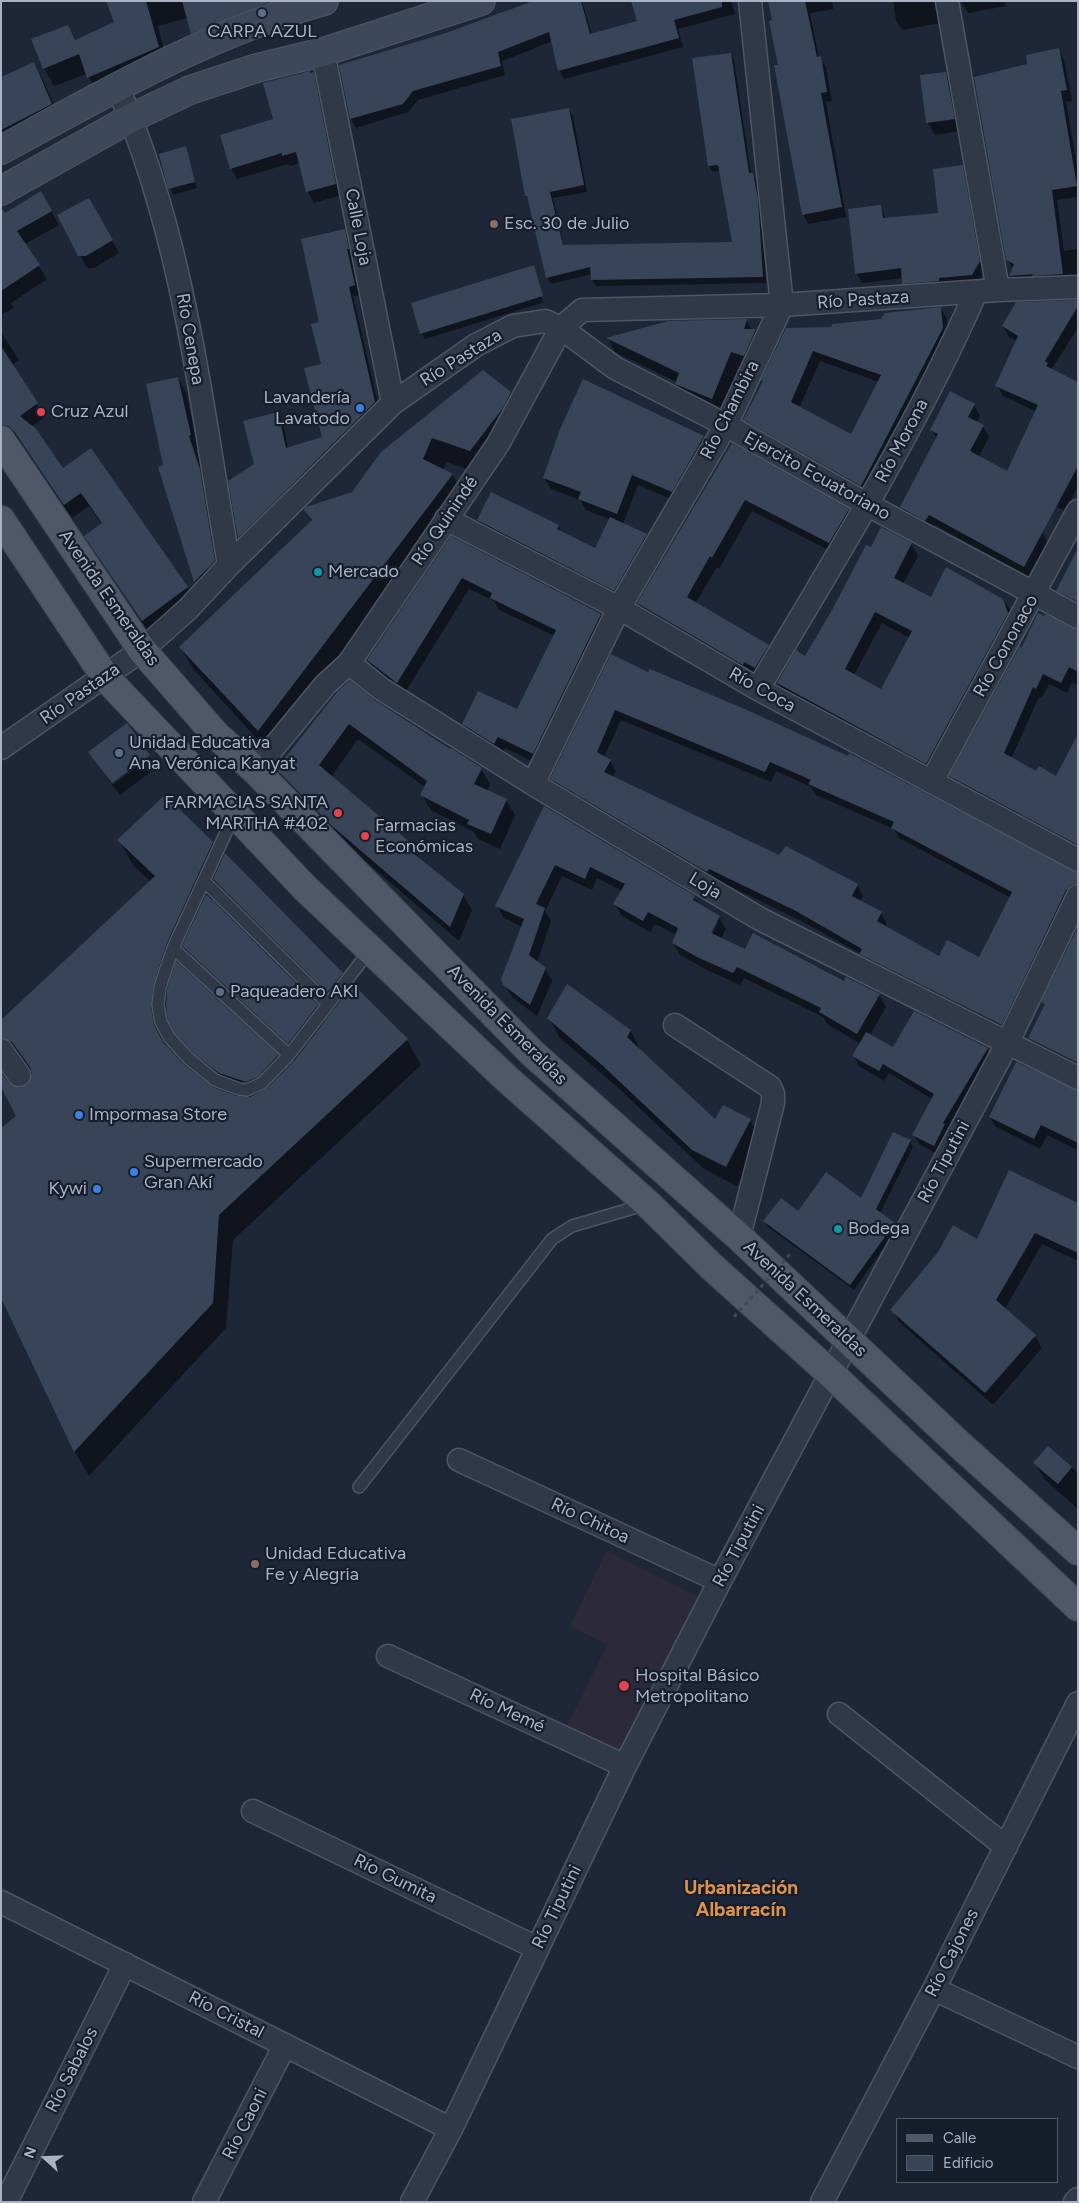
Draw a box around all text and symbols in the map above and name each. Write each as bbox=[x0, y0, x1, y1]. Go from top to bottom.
marker: CARPA AZUL bbox=[256, 7, 268, 19]
place label: CARPA AZUL bbox=[207, 21, 317, 43]
street label: Calle Loja bbox=[340, 187, 376, 267]
place label: Esc. 30 de Julio bbox=[504, 213, 629, 235]
marker: Esc. 30 de Julio bbox=[488, 218, 500, 230]
street label: Río Pastaza bbox=[816, 286, 910, 314]
street label: Río Cenepa bbox=[171, 291, 209, 387]
street label: Río Pastaza bbox=[416, 324, 506, 392]
street label: Río Chambira bbox=[696, 357, 764, 463]
place label: Lavandería Lavatodo bbox=[263, 387, 350, 429]
street label: Río Morona bbox=[871, 395, 933, 487]
place label: Cruz Azul bbox=[51, 401, 128, 423]
marker: Lavandería Lavatodo bbox=[354, 402, 366, 414]
marker: Cruz Azul bbox=[35, 406, 47, 418]
street label: Ejercito Ecuatoriano bbox=[740, 427, 894, 525]
street label: Río Quinindé bbox=[407, 472, 483, 570]
street label: Avenida Esmeraldas bbox=[54, 526, 164, 670]
place label: Mercado bbox=[328, 561, 399, 583]
marker: Mercado bbox=[312, 566, 324, 578]
street label: Río Cononaco bbox=[969, 591, 1043, 701]
street label: Río Pastaza bbox=[36, 659, 124, 729]
street label: Río Coca bbox=[725, 663, 799, 717]
place label: Unidad Educativa Ana Verónica Kanyat bbox=[129, 732, 296, 774]
marker: Unidad Educativa Ana Verónica Kanyat bbox=[113, 747, 125, 759]
place label: FARMACIAS SANTA MARTHA #402 bbox=[164, 792, 328, 834]
marker: FARMACIAS SANTA MARTHA #402 bbox=[332, 807, 344, 819]
place label: Farmacias Económicas bbox=[375, 815, 473, 858]
marker: Farmacias Económicas bbox=[359, 830, 371, 842]
street label: Loja bbox=[685, 868, 725, 904]
street label: Avenida Esmeraldas bbox=[442, 960, 572, 1090]
place label: Paqueadero AKI bbox=[230, 981, 358, 1003]
marker: Paqueadero AKI bbox=[214, 986, 226, 998]
place label: Impormasa Store bbox=[89, 1104, 227, 1126]
marker: Impormasa Store bbox=[73, 1109, 85, 1121]
street label: Río Tiputini bbox=[913, 1117, 975, 1207]
place label: Supermercado Gran Akí bbox=[144, 1151, 263, 1194]
marker: Supermercado Gran Akí bbox=[128, 1166, 140, 1178]
place label: Kywi bbox=[48, 1178, 87, 1200]
marker: Kywi bbox=[91, 1183, 103, 1195]
place label: Bodega bbox=[848, 1218, 910, 1240]
marker: Bodega bbox=[832, 1223, 844, 1235]
street label: Avenida Esmeraldas bbox=[739, 1236, 871, 1362]
street label: Río Chitoa bbox=[547, 1493, 633, 1549]
street label: Río Tiputini bbox=[708, 1501, 770, 1591]
place label: Unidad Educativa Fe y Alegria bbox=[265, 1543, 406, 1586]
marker: Unidad Educativa Fe y Alegria bbox=[249, 1558, 261, 1570]
place label: Hospital Básico Metropolitano bbox=[635, 1665, 759, 1708]
marker: Hospital Básico Metropolitano bbox=[617, 1679, 631, 1693]
street label: Río Memé bbox=[466, 1684, 548, 1738]
street label: Río Gumita bbox=[350, 1850, 440, 1908]
street label: Río Tiputini bbox=[527, 1862, 587, 1952]
district label: Urbanización Albarracín bbox=[684, 1877, 798, 1921]
street label: Río Cajones bbox=[921, 1905, 983, 2001]
street label: Río Cristal bbox=[185, 1987, 267, 2043]
street label: Río Sabalos bbox=[41, 2024, 103, 2116]
street label: Río Caoni bbox=[218, 2085, 272, 2163]
legend bbox=[896, 2118, 1059, 2183]
text: Calle bbox=[943, 2129, 976, 2147]
north arrow bbox=[20, 2133, 70, 2183]
text: N bbox=[21, 2145, 40, 2161]
text: Edificio bbox=[943, 2154, 993, 2172]

